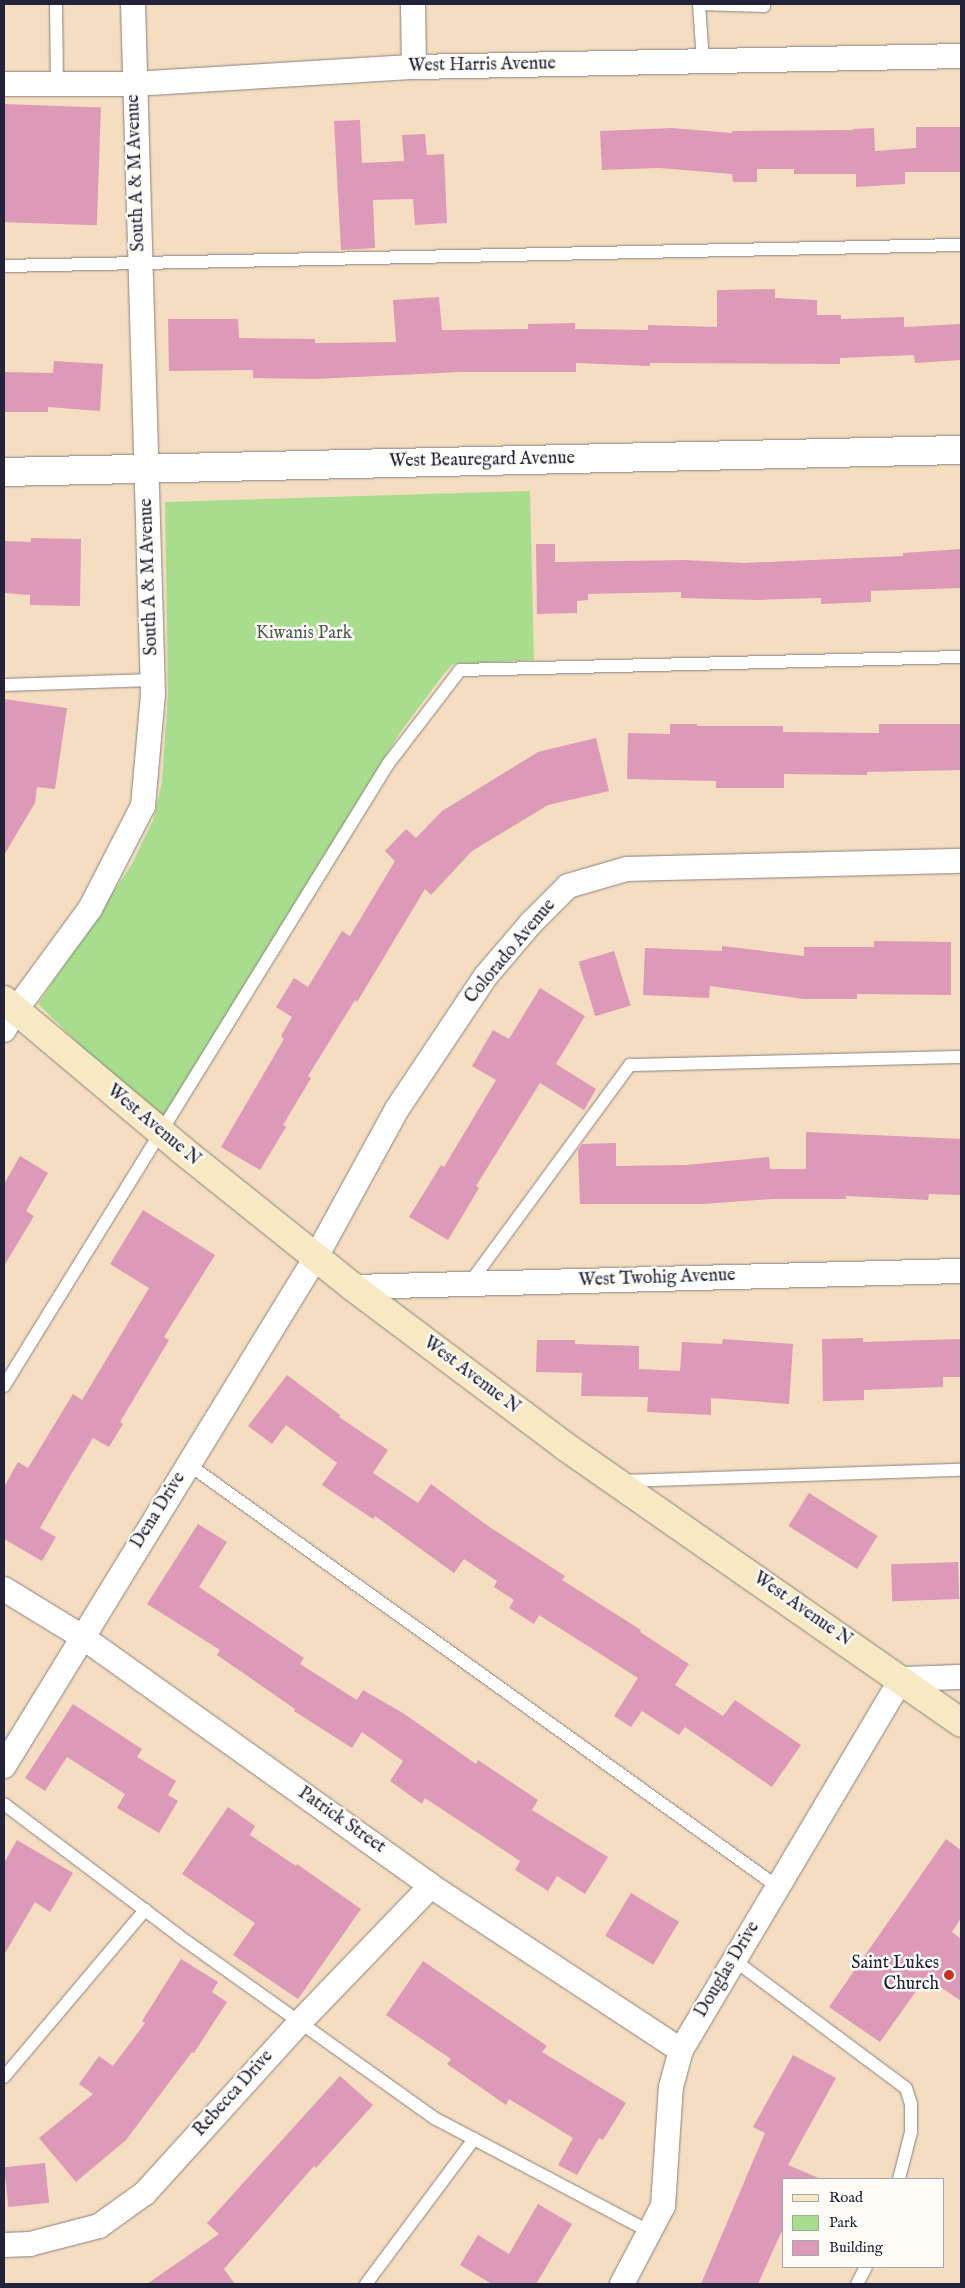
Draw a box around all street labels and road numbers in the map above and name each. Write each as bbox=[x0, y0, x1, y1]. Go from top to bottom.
street label: West Harris Avenue bbox=[408, 54, 556, 78]
street label: South A & M Avenue bbox=[123, 94, 151, 252]
street label: West Beauregard Avenue bbox=[389, 449, 575, 473]
street label: South A & M Avenue bbox=[136, 498, 164, 656]
street label: Colorado Avenue bbox=[461, 895, 561, 1009]
street label: West Avenue N bbox=[102, 1081, 204, 1171]
street label: West Twohig Avenue bbox=[578, 1265, 736, 1293]
street label: West Avenue N bbox=[418, 1333, 524, 1419]
street label: Dena Drive bbox=[127, 1469, 191, 1553]
street label: West Avenue N bbox=[749, 1568, 855, 1652]
street label: Patrick Street bbox=[293, 1783, 389, 1859]
street label: Douglas Drive bbox=[691, 1918, 765, 2022]
street label: Rebecca Drive bbox=[190, 2046, 278, 2142]

